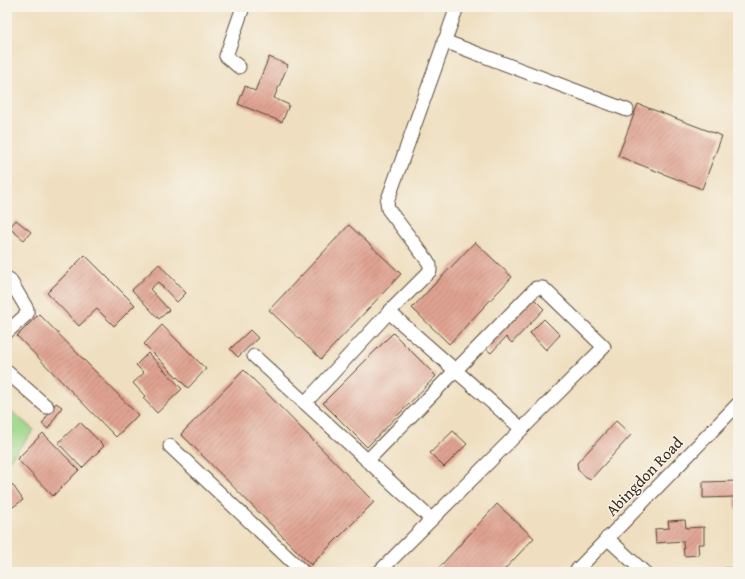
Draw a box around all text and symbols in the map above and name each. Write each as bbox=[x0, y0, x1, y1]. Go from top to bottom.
street label: Abingdon Road bbox=[600, 431, 688, 521]

